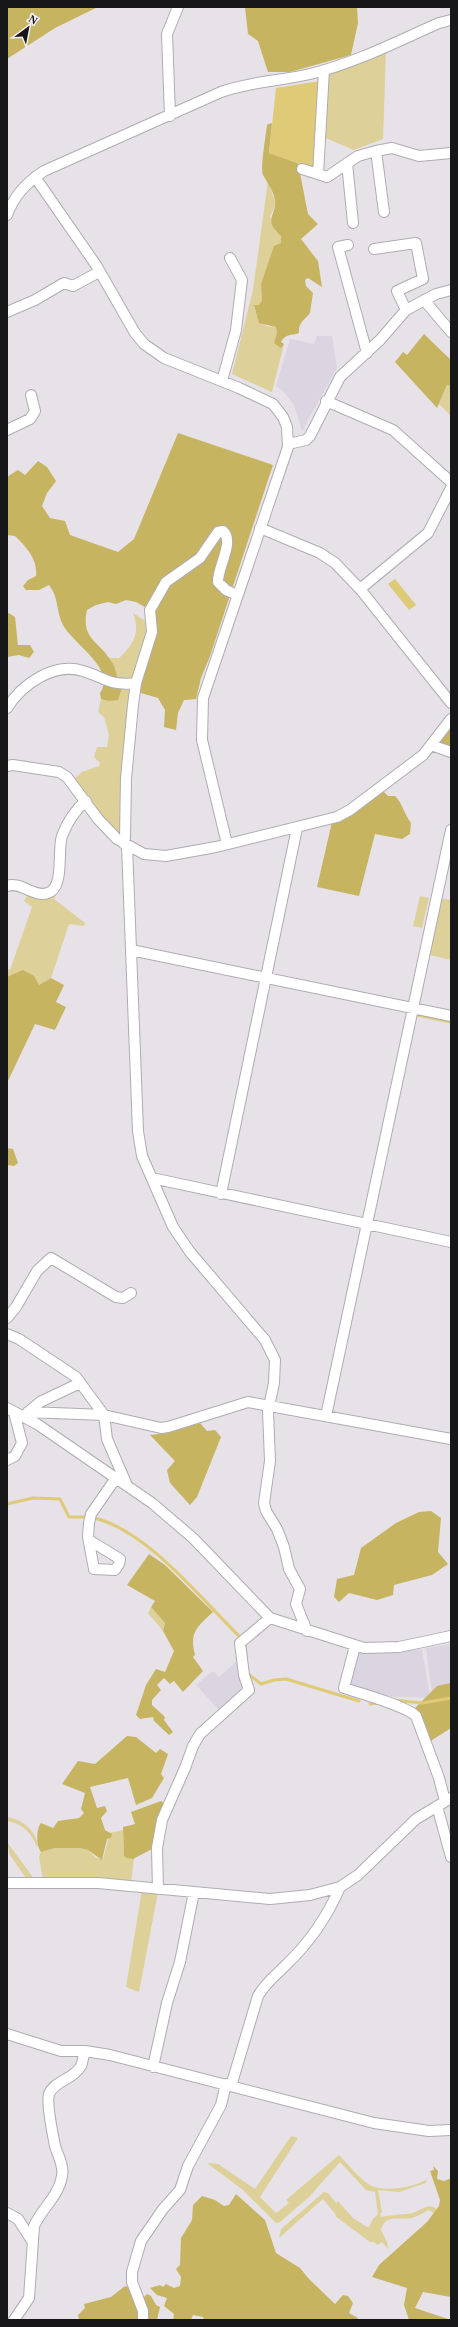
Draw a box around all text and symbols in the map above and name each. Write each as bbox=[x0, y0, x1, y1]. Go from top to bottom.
north arrow bbox=[8, 8, 48, 48]
text: N bbox=[27, 12, 40, 27]

